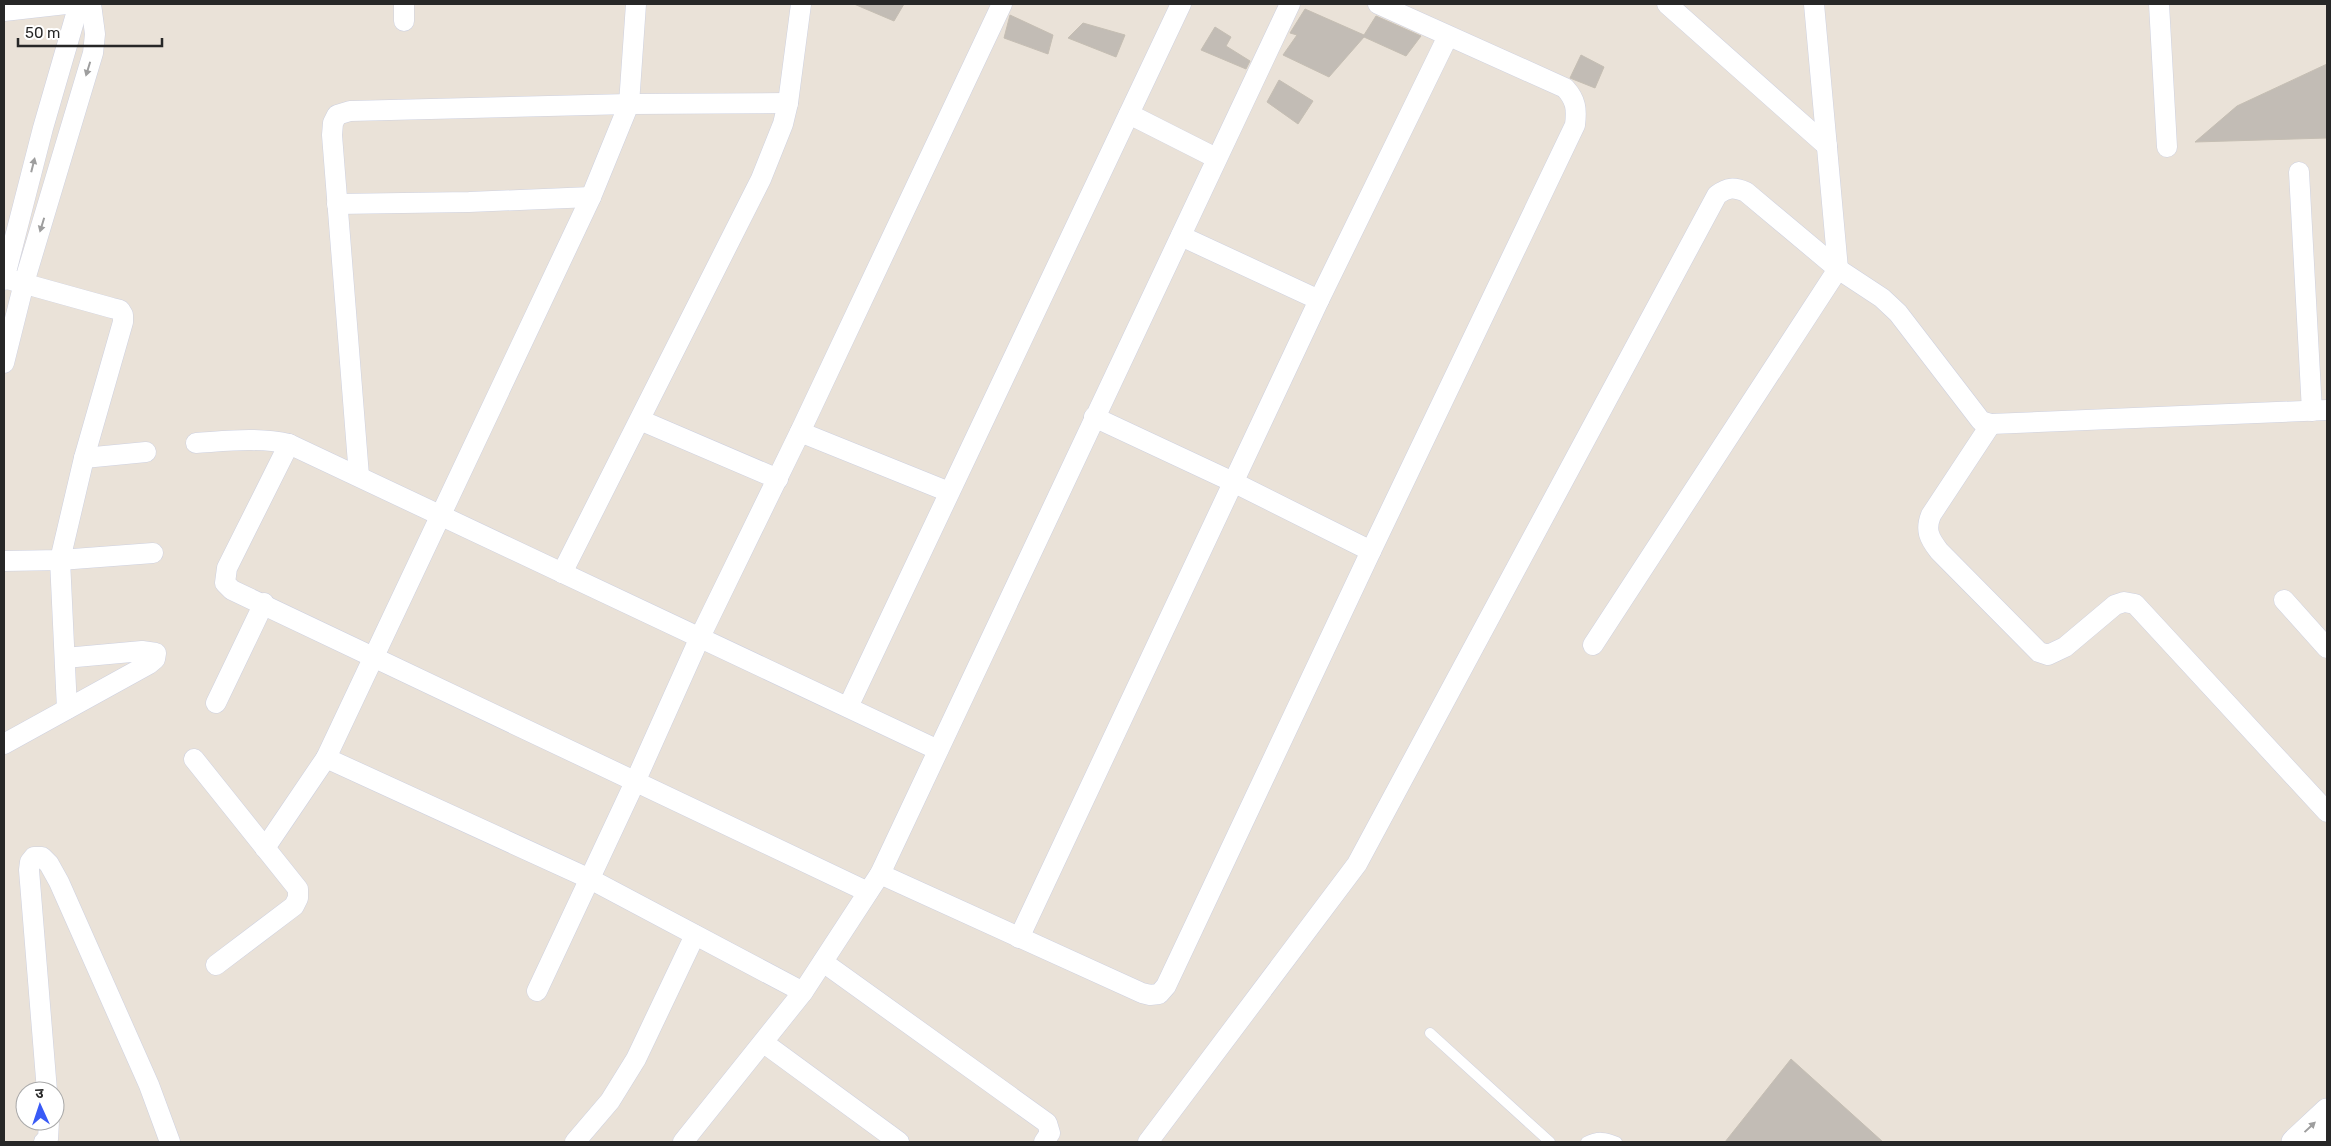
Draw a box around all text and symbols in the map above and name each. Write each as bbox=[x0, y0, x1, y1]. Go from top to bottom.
scale bar bbox=[18, 15, 161, 47]
text: 50 m bbox=[25, 24, 60, 42]
one-way arrow bbox=[84, 61, 92, 76]
one-way arrow bbox=[29, 158, 37, 173]
one-way arrow bbox=[37, 217, 45, 232]
north arrow bbox=[15, 1081, 65, 1131]
text: उ bbox=[35, 1085, 45, 1102]
one-way arrow bbox=[2304, 1121, 2316, 1133]

